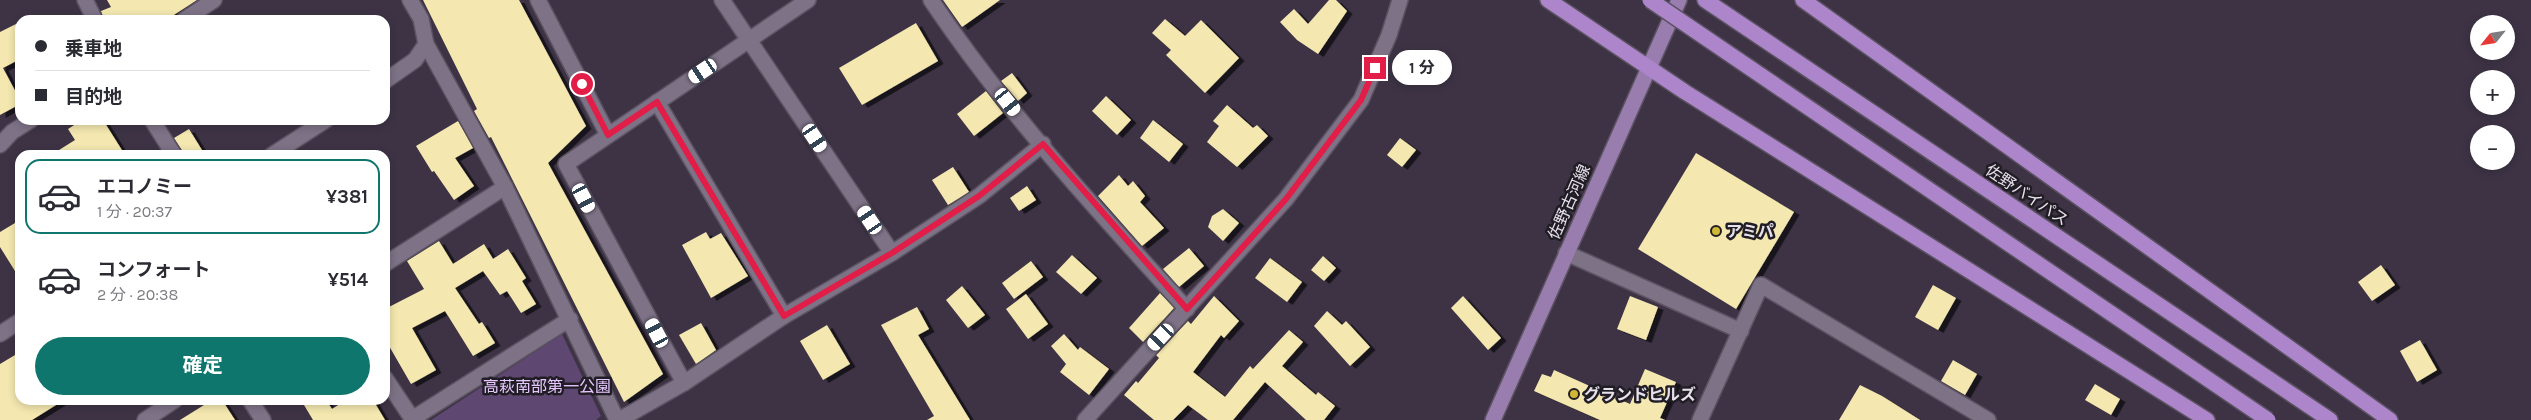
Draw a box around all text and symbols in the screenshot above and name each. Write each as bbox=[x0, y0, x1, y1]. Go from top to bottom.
north arrow bbox=[2470, 15, 2515, 60]
map controls bbox=[2470, 15, 2515, 170]
text: 乗車地 bbox=[65, 38, 122, 60]
callout: 1 分 bbox=[1392, 50, 1452, 86]
car bbox=[686, 56, 719, 86]
route end bbox=[1364, 57, 1386, 79]
text: 1 分 bbox=[1409, 58, 1435, 77]
button: + bbox=[2470, 70, 2515, 115]
route start bbox=[571, 73, 593, 95]
text: 目的地 bbox=[65, 86, 122, 108]
car bbox=[992, 86, 1023, 118]
car bbox=[800, 121, 829, 155]
button: − bbox=[2470, 125, 2515, 170]
street label: 佐野バイパス bbox=[1982, 160, 2072, 230]
street label: 佐野古河線 bbox=[1544, 162, 1594, 242]
icon: car bbox=[37, 174, 82, 219]
text: エコノミー bbox=[97, 176, 192, 198]
car bbox=[570, 181, 597, 215]
text: ¥381 bbox=[326, 186, 368, 208]
text: 1 分 · 20:37 bbox=[97, 202, 172, 221]
car bbox=[855, 203, 884, 237]
place label: アミパ bbox=[1726, 222, 1774, 241]
marker: アミパ bbox=[1710, 225, 1722, 237]
icon: car bbox=[37, 257, 82, 302]
text: コンフォート bbox=[97, 259, 210, 281]
text: ¥514 bbox=[328, 269, 368, 291]
text: 2 分 · 20:38 bbox=[97, 285, 178, 304]
car bbox=[643, 316, 670, 350]
car bbox=[1145, 321, 1176, 353]
button: 確定 bbox=[35, 337, 370, 395]
park label: 高萩南部第一公園 bbox=[483, 377, 611, 396]
place label: グランドヒルズ bbox=[1584, 385, 1696, 404]
marker: グランドヒルズ bbox=[1568, 388, 1580, 400]

